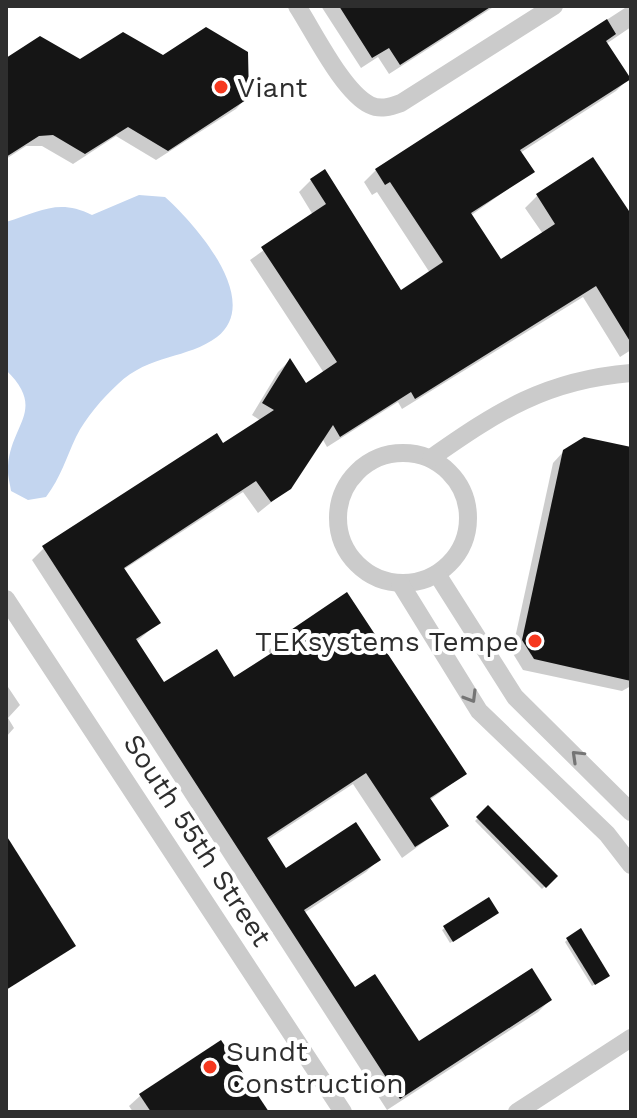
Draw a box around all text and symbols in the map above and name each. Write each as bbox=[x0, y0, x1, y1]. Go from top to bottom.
place label: Viant bbox=[237, 71, 308, 104]
marker: Viant bbox=[212, 78, 230, 96]
place label: TEKsystems Tempe bbox=[255, 625, 519, 658]
marker: TEKsystems Tempe bbox=[526, 632, 544, 650]
one-way arrow bbox=[461, 688, 476, 703]
street label: South 55th Street bbox=[117, 728, 279, 953]
one-way arrow bbox=[572, 751, 586, 766]
place label: Sundt Construction bbox=[226, 1035, 404, 1100]
marker: Sundt Construction bbox=[201, 1058, 219, 1076]

